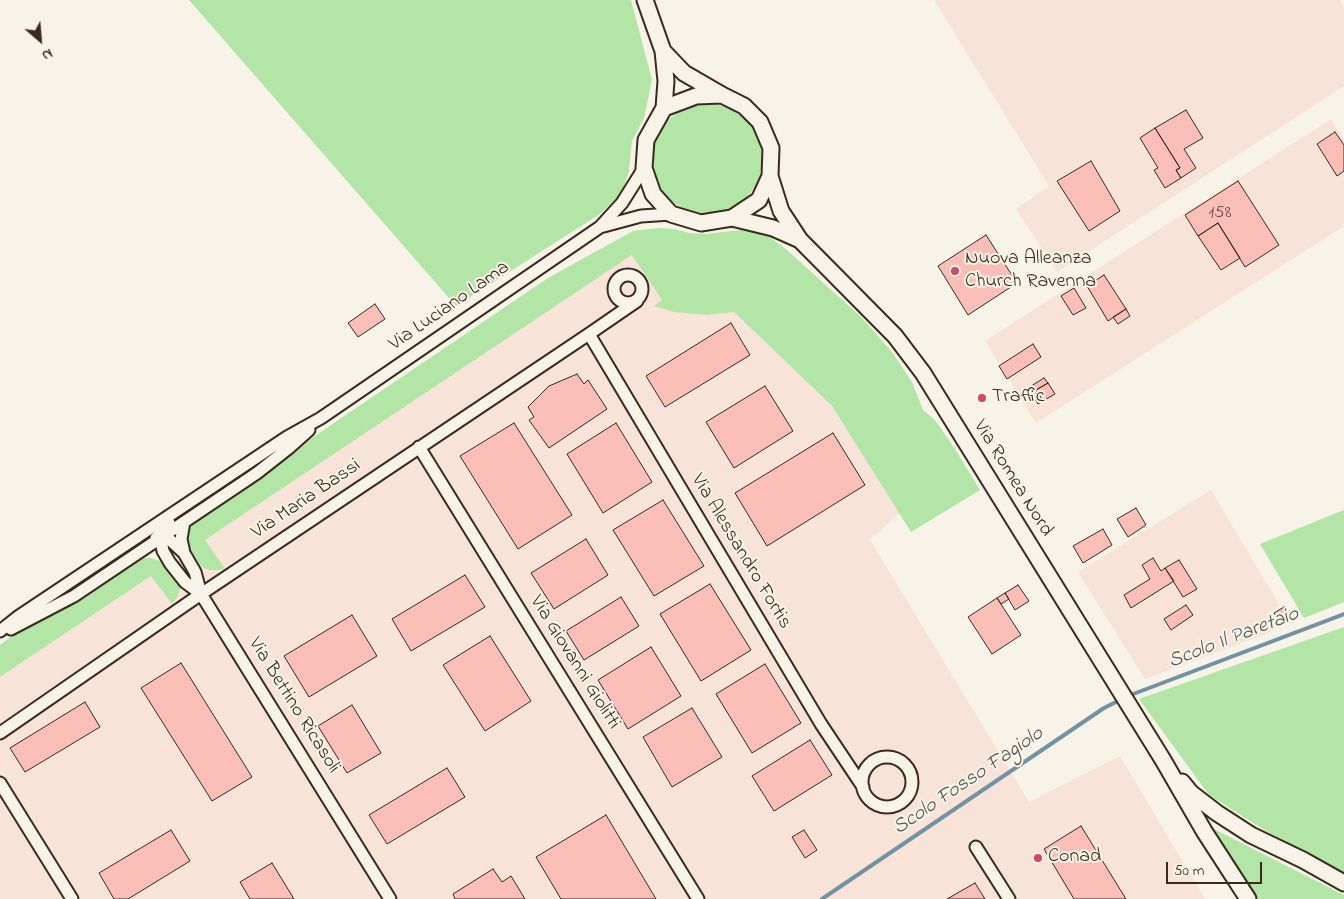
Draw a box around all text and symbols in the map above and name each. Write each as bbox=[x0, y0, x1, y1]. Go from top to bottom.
north arrow bbox=[15, 15, 65, 65]
text: N bbox=[38, 42, 56, 65]
house number: 158 bbox=[1209, 203, 1231, 225]
place label: Nuova Alleanza Church Ravenna bbox=[965, 248, 1096, 295]
street label: Via Luciano Lama bbox=[385, 257, 515, 357]
marker: Nuova Alleanza Church Ravenna bbox=[949, 265, 961, 277]
place label: Traffic bbox=[992, 386, 1045, 410]
marker: Traffic bbox=[976, 392, 988, 404]
street label: Via Romea Nord bbox=[967, 416, 1057, 542]
street label: Via Maria Bassi bbox=[248, 455, 366, 545]
street label: Via Alessandro Fortis bbox=[684, 470, 796, 634]
street label: Via Giovanni Giolitti bbox=[523, 592, 625, 734]
water label: Scolo Il Paretaio bbox=[1165, 603, 1303, 675]
street label: Via Bettino Ricasoli bbox=[242, 634, 344, 778]
water label: Scolo Fosso Fagiolo bbox=[889, 722, 1049, 842]
place label: Conad bbox=[1048, 846, 1101, 870]
marker: Conad bbox=[1032, 852, 1044, 864]
scale bar bbox=[1169, 852, 1265, 884]
text: 50 m bbox=[1174, 860, 1204, 882]

